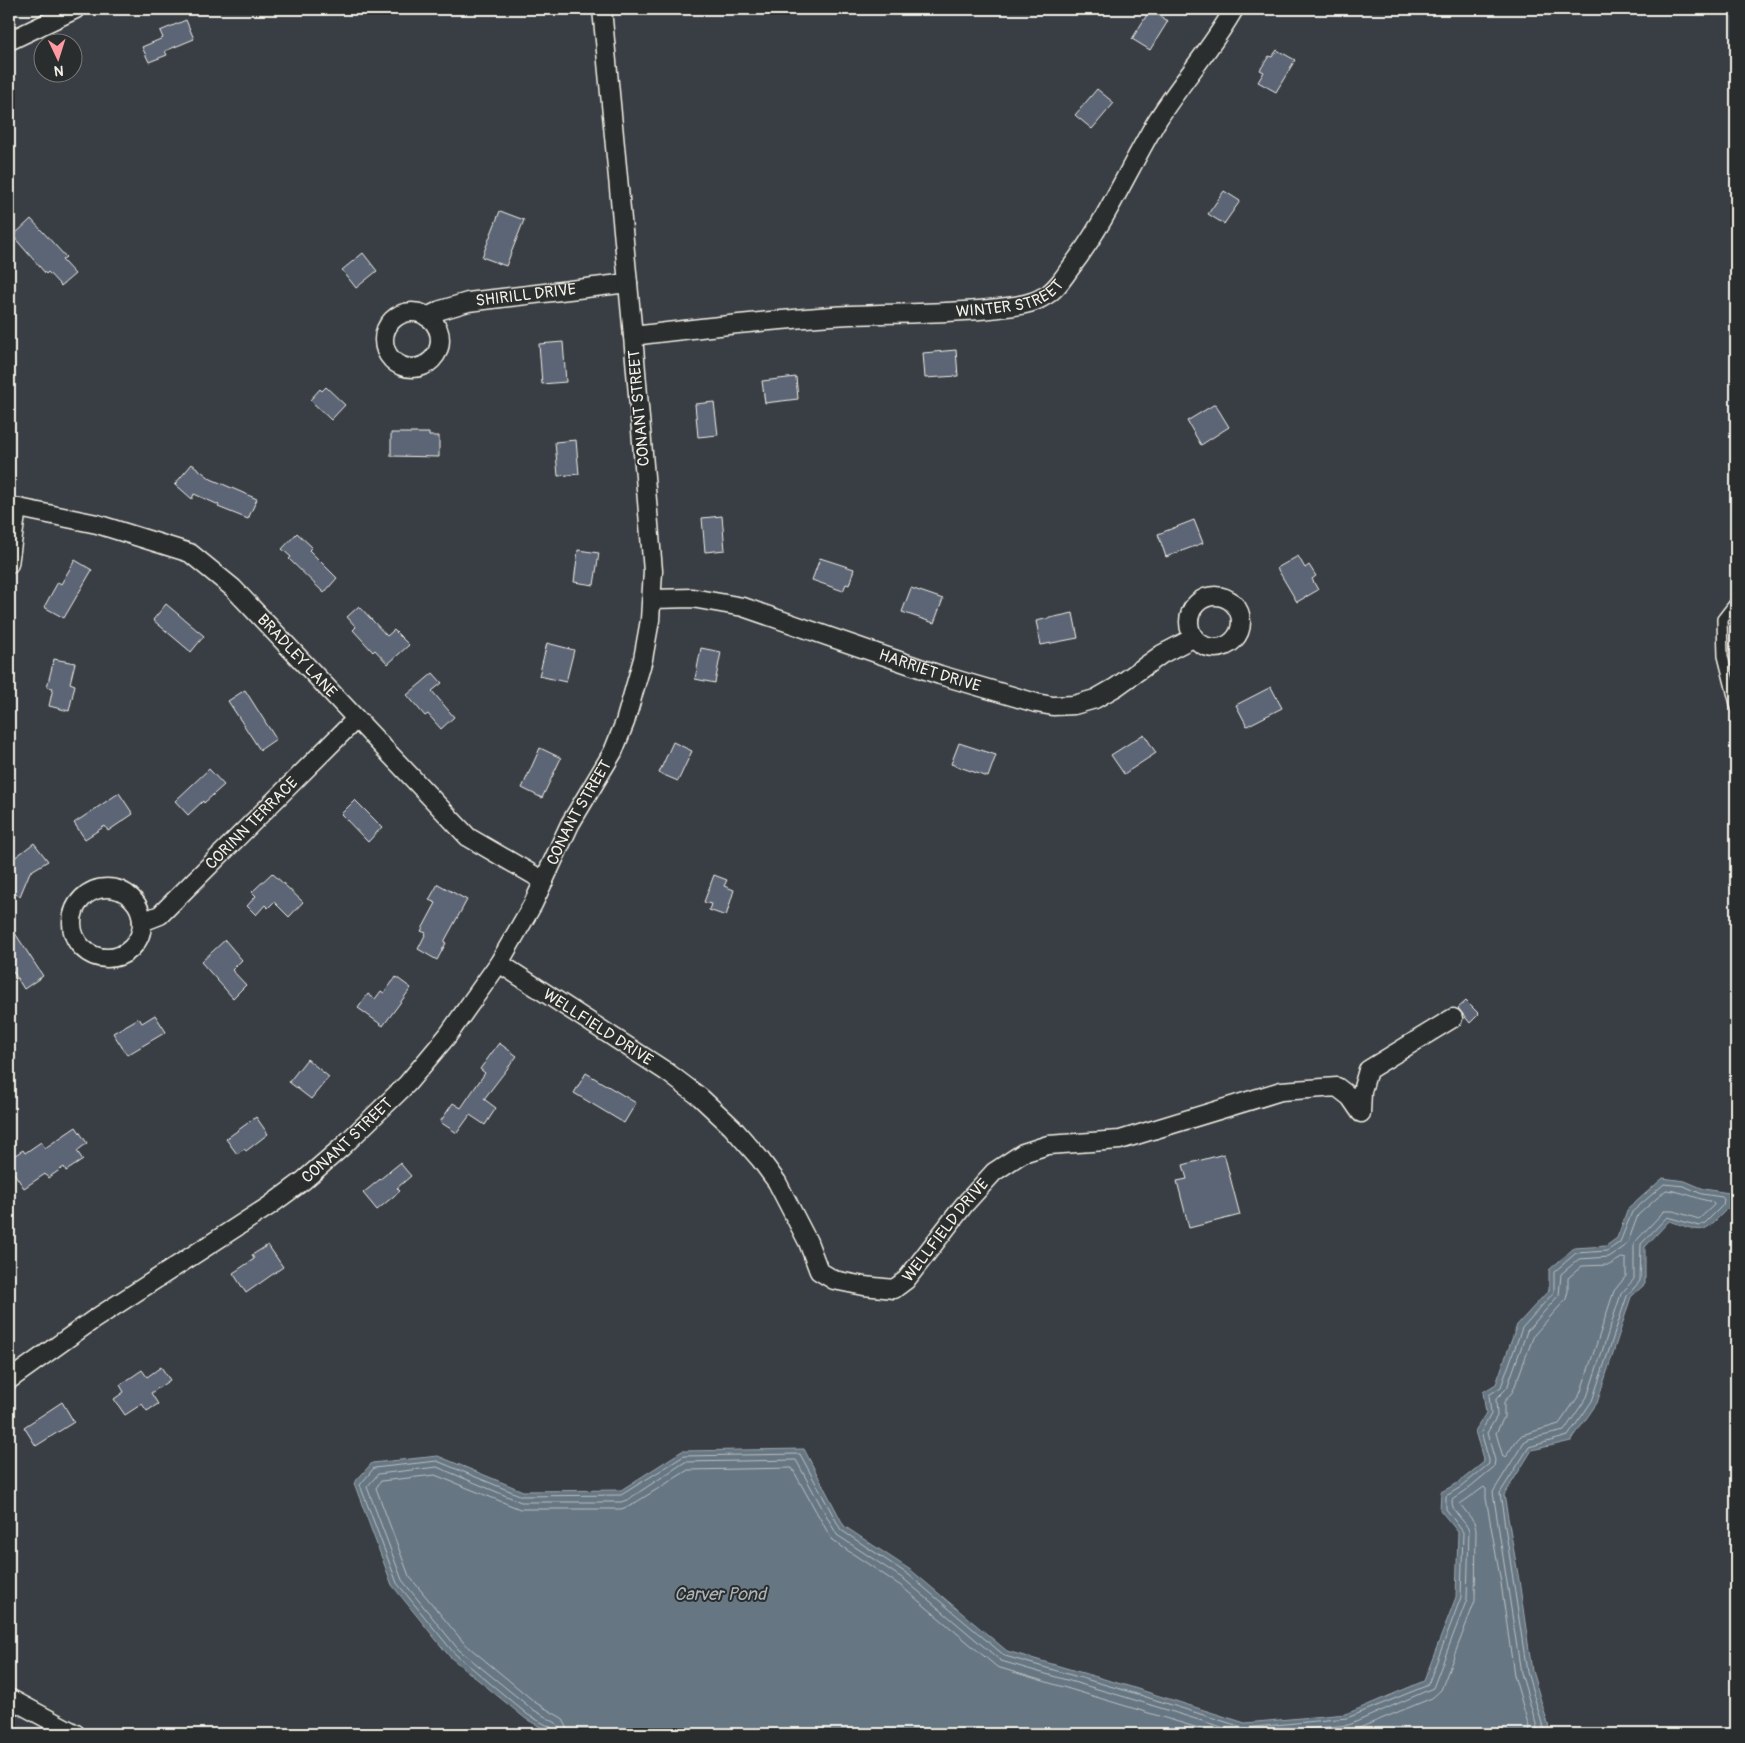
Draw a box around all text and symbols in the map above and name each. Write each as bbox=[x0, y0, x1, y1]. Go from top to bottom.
north arrow bbox=[32, 32, 82, 82]
text: N bbox=[54, 62, 64, 79]
street label: WINTER STREET bbox=[955, 275, 1068, 322]
street label: SHIRILL DRIVE bbox=[474, 279, 577, 311]
street label: CONANT STREET bbox=[624, 349, 654, 467]
street label: BRADLEY LANE bbox=[253, 610, 341, 702]
street label: HARRIET DRIVE bbox=[876, 645, 983, 696]
street label: CONANT STREET bbox=[542, 756, 616, 868]
street label: CORINN TERRACE bbox=[201, 773, 302, 874]
street label: WELLFIELD DRIVE bbox=[539, 984, 657, 1070]
street label: CONANT STREET bbox=[298, 1093, 397, 1188]
street label: WELLFIELD DRIVE bbox=[898, 1174, 993, 1286]
water label: Carver Pond bbox=[674, 1583, 768, 1606]

